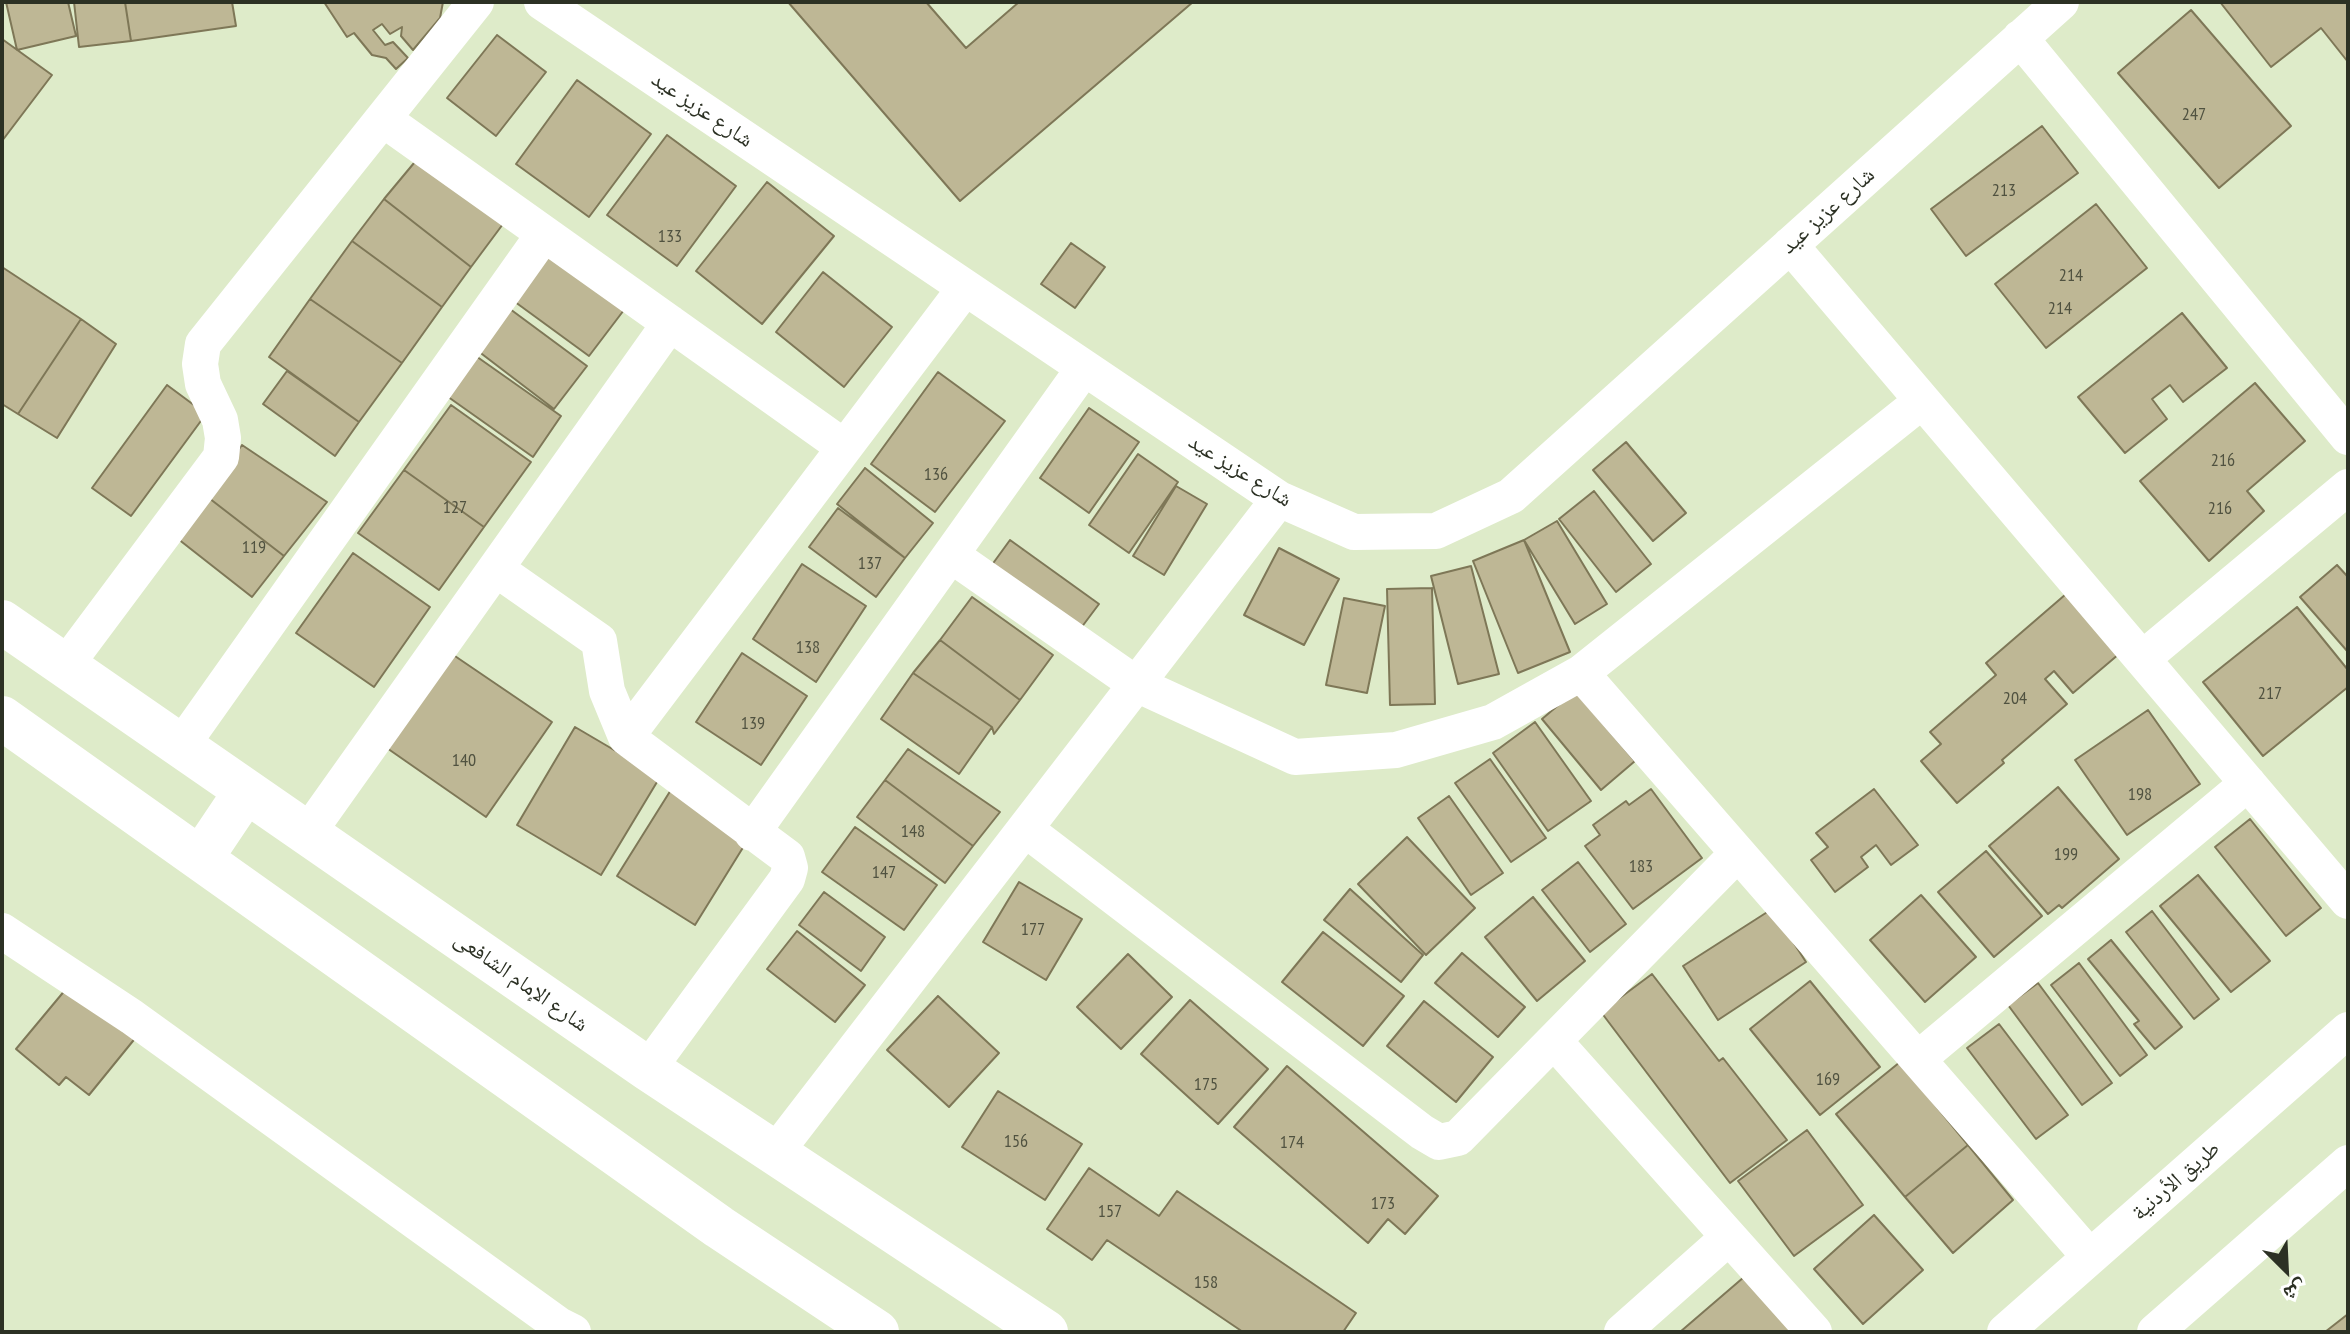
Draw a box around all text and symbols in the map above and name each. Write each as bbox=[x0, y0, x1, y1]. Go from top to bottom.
street label: شارع عزيز عيد bbox=[646, 66, 758, 154]
house number: 247 bbox=[2182, 104, 2206, 126]
street label: شارع عزيز عيد bbox=[1776, 162, 1880, 260]
house number: 213 bbox=[1992, 180, 2016, 202]
house number: 133 bbox=[658, 226, 682, 248]
house number: 214 bbox=[2059, 265, 2083, 287]
house number: 214 bbox=[2048, 298, 2072, 320]
street label: شارع عزيز عيد bbox=[1183, 429, 1297, 513]
house number: 216 bbox=[2211, 450, 2235, 472]
house number: 136 bbox=[924, 464, 948, 486]
house number: 127 bbox=[443, 497, 467, 519]
house number: 216 bbox=[2208, 498, 2232, 520]
house number: 119 bbox=[242, 537, 266, 559]
house number: 137 bbox=[858, 553, 882, 575]
house number: 138 bbox=[796, 637, 820, 659]
house number: 217 bbox=[2258, 683, 2282, 705]
house number: 204 bbox=[2003, 688, 2027, 710]
house number: 139 bbox=[741, 713, 765, 735]
house number: 140 bbox=[452, 750, 476, 772]
house number: 198 bbox=[2128, 784, 2152, 806]
house number: 148 bbox=[901, 821, 925, 843]
house number: 199 bbox=[2054, 844, 2078, 866]
house number: 183 bbox=[1629, 856, 1653, 878]
house number: 147 bbox=[872, 862, 896, 884]
house number: 177 bbox=[1021, 919, 1045, 941]
street label: شارع الإمام الشافعى bbox=[449, 926, 593, 1038]
house number: 169 bbox=[1816, 1069, 1840, 1091]
house number: 175 bbox=[1194, 1074, 1218, 1096]
house number: 156 bbox=[1004, 1131, 1028, 1153]
house number: 174 bbox=[1280, 1132, 1304, 1154]
street label: طريق الأردنية bbox=[2127, 1136, 2225, 1226]
house number: 173 bbox=[1371, 1193, 1395, 1215]
house number: 157 bbox=[1098, 1201, 1122, 1223]
north arrow bbox=[2246, 1230, 2326, 1310]
house number: 158 bbox=[1194, 1272, 1218, 1294]
text: ش bbox=[2279, 1274, 2312, 1309]

